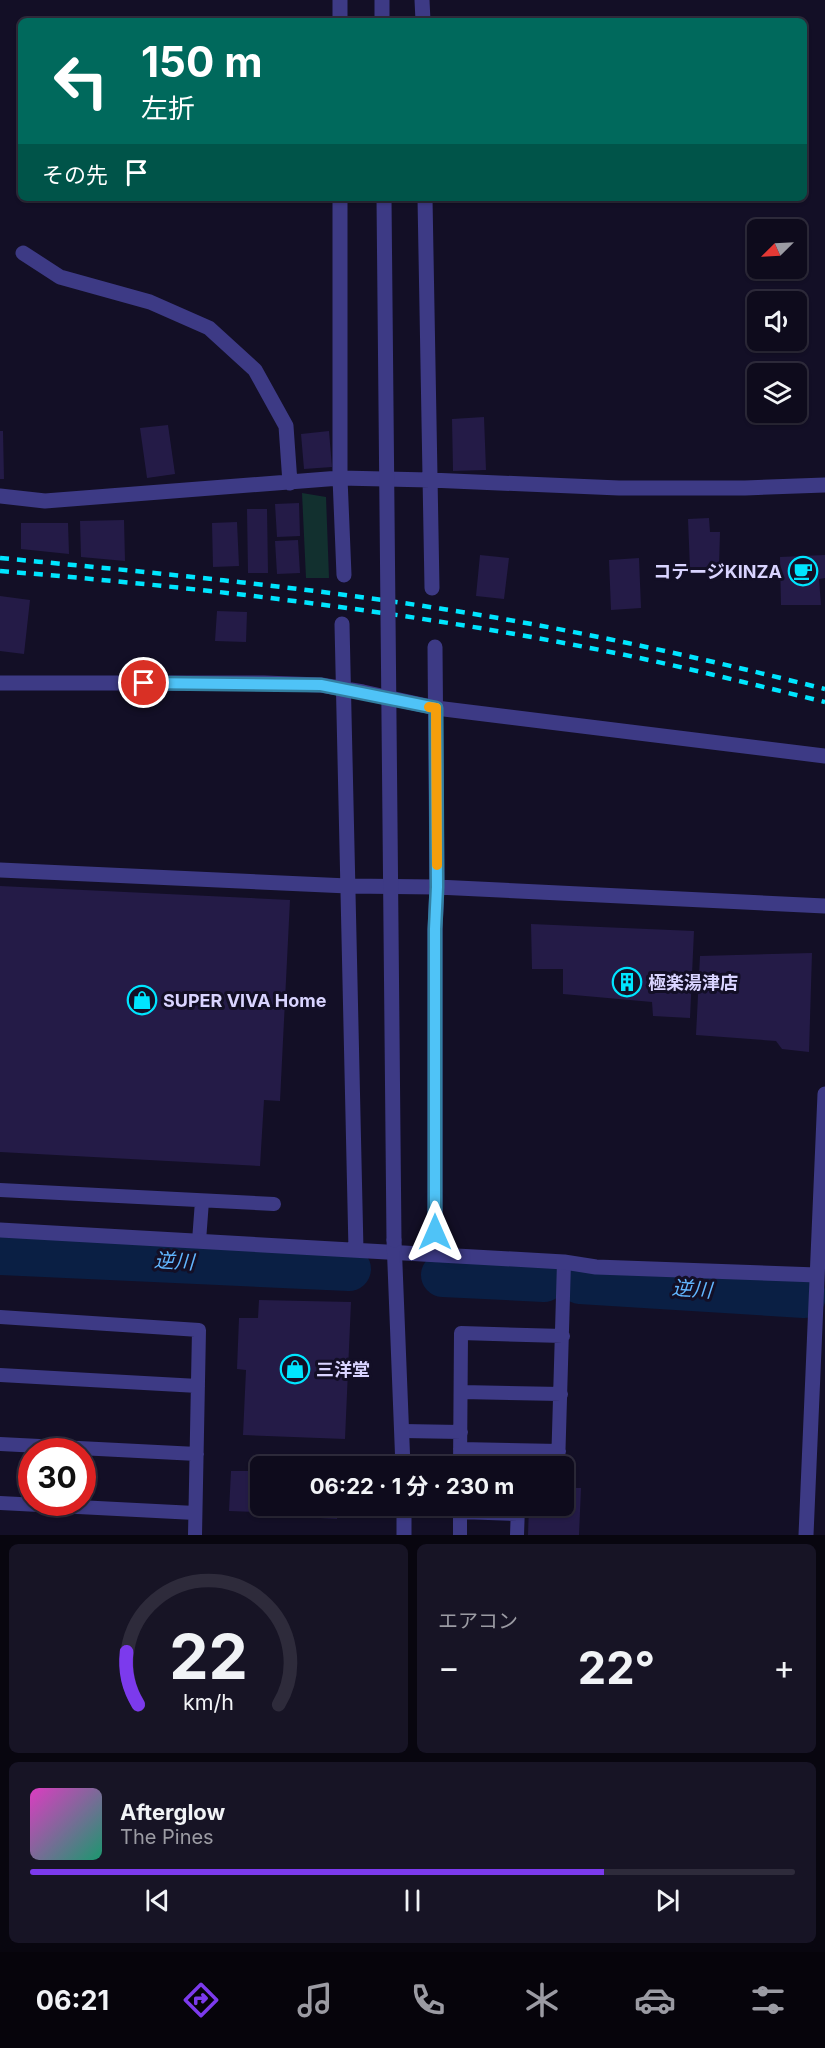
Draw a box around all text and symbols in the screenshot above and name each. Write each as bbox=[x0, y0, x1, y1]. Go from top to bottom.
text: 150 m bbox=[141, 36, 263, 87]
icon: left bbox=[42, 42, 120, 120]
text: 左折 bbox=[141, 92, 195, 125]
icon: arrive bbox=[120, 156, 153, 189]
text: その先 bbox=[42, 162, 108, 188]
north arrow bbox=[747, 219, 807, 279]
map controls bbox=[747, 219, 807, 423]
button: sound bbox=[747, 291, 807, 351]
button: layers bbox=[747, 363, 807, 423]
cafe icon: コテージKINZA bbox=[787, 555, 819, 587]
place label: コテージKINZA bbox=[653, 561, 782, 582]
pin bbox=[118, 657, 169, 708]
icon: arrive bbox=[127, 666, 160, 699]
building icon: 極楽湯津店 bbox=[611, 966, 643, 998]
place label: 極楽湯津店 bbox=[648, 972, 738, 993]
shop icon: SUPER VIVA Home bbox=[126, 984, 158, 1016]
place label: SUPER VIVA Home bbox=[163, 990, 327, 1011]
position arrow bbox=[403, 1200, 467, 1264]
water label: 逆川 bbox=[153, 1248, 197, 1274]
water label: 逆川 bbox=[671, 1276, 715, 1303]
shop icon: 三洋堂 bbox=[279, 1353, 311, 1385]
place label: 三洋堂 bbox=[316, 1359, 370, 1380]
speed limit sign: 30 bbox=[18, 1438, 96, 1516]
text: 06:22 · 1 分 · 230 m bbox=[310, 1473, 514, 1499]
text: エアコン bbox=[438, 1609, 518, 1633]
text: 22 bbox=[169, 1619, 248, 1694]
text: 22° bbox=[578, 1640, 655, 1695]
text: − bbox=[438, 1647, 460, 1687]
text: + bbox=[773, 1647, 795, 1687]
text: km/h bbox=[183, 1690, 234, 1716]
text: Afterglow bbox=[120, 1799, 225, 1825]
text: The Pines bbox=[120, 1825, 214, 1849]
icon: previous bbox=[141, 1884, 174, 1917]
icon: pause bbox=[396, 1884, 429, 1917]
icon: next bbox=[651, 1884, 684, 1917]
icon: directions bbox=[180, 1979, 222, 2021]
icon: music bbox=[294, 1979, 336, 2021]
icon: phone bbox=[407, 1979, 449, 2021]
icon: climate bbox=[521, 1979, 563, 2021]
icon: car bbox=[634, 1979, 676, 2021]
icon: filters bbox=[747, 1979, 789, 2021]
text: 06:21 bbox=[36, 1984, 109, 2017]

